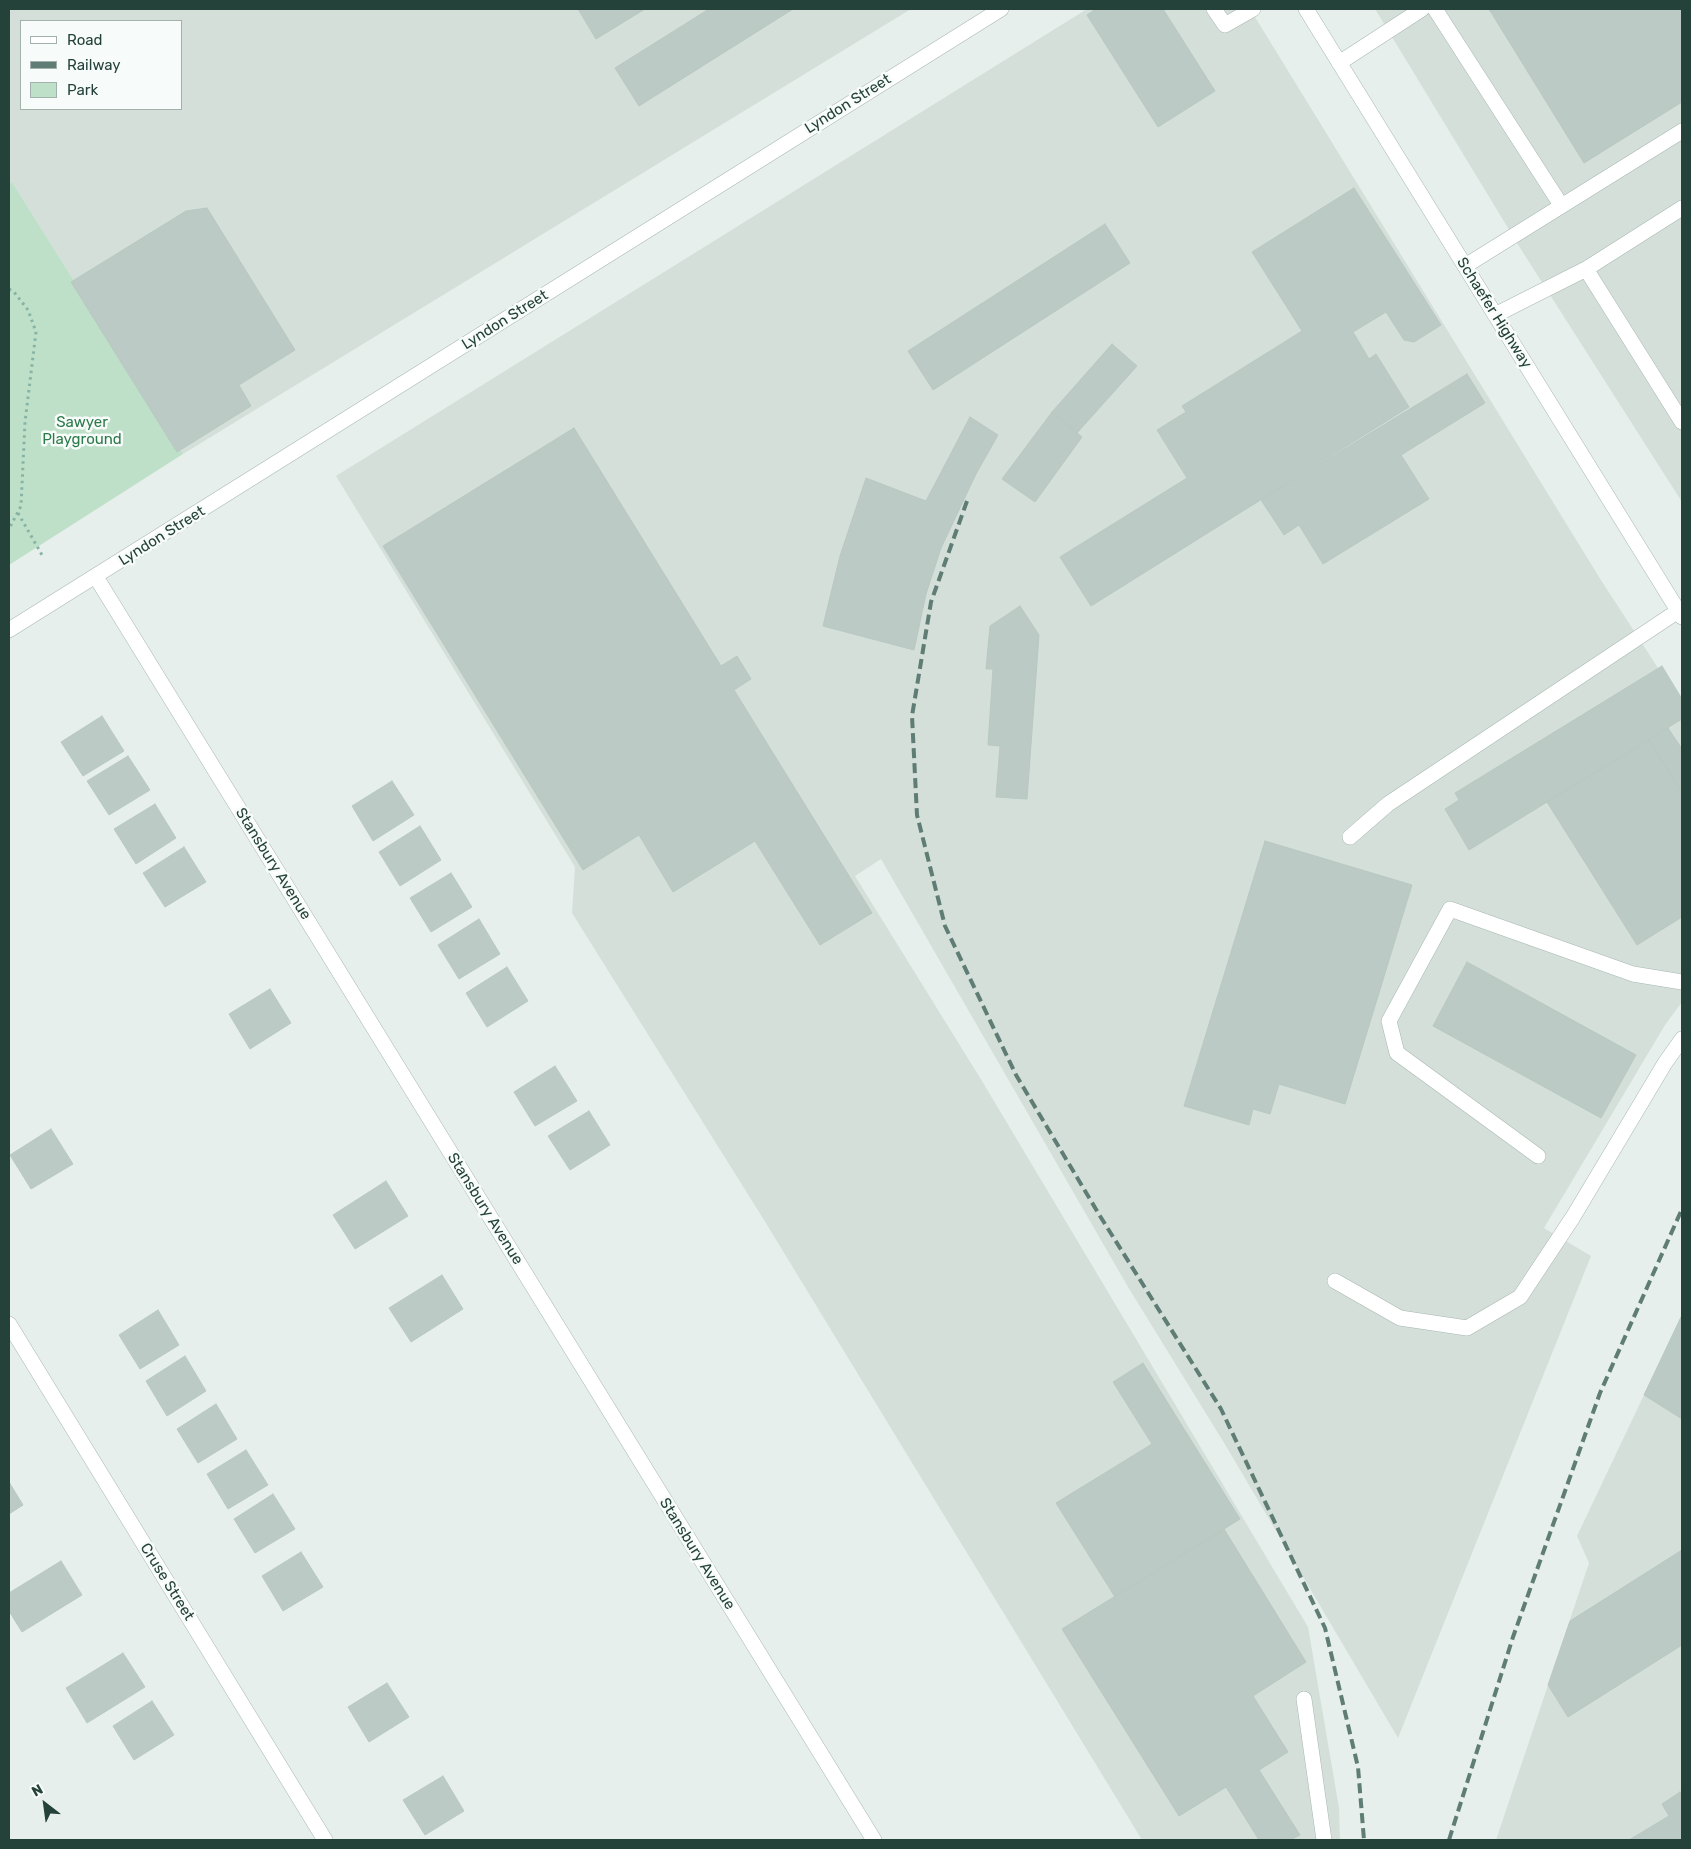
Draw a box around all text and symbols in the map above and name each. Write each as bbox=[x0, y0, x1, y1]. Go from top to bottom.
legend bbox=[20, 20, 182, 110]
text: Road bbox=[67, 31, 103, 49]
text: Railway bbox=[67, 56, 121, 74]
street label: Lyndon Street bbox=[802, 70, 894, 138]
text: Park bbox=[67, 81, 98, 99]
street label: Schaefer Highway bbox=[1453, 254, 1535, 372]
street label: Lyndon Street bbox=[459, 286, 551, 354]
park label: Sawyer Playground bbox=[42, 414, 122, 449]
street label: Lyndon Street bbox=[116, 502, 208, 570]
street label: Stansbury Avenue bbox=[231, 805, 315, 923]
street label: Stansbury Avenue bbox=[443, 1150, 527, 1268]
street label: Stansbury Avenue bbox=[655, 1495, 739, 1613]
street label: Cruse Street bbox=[136, 1540, 198, 1624]
north arrow bbox=[20, 1779, 70, 1829]
text: N bbox=[29, 1781, 46, 1800]

